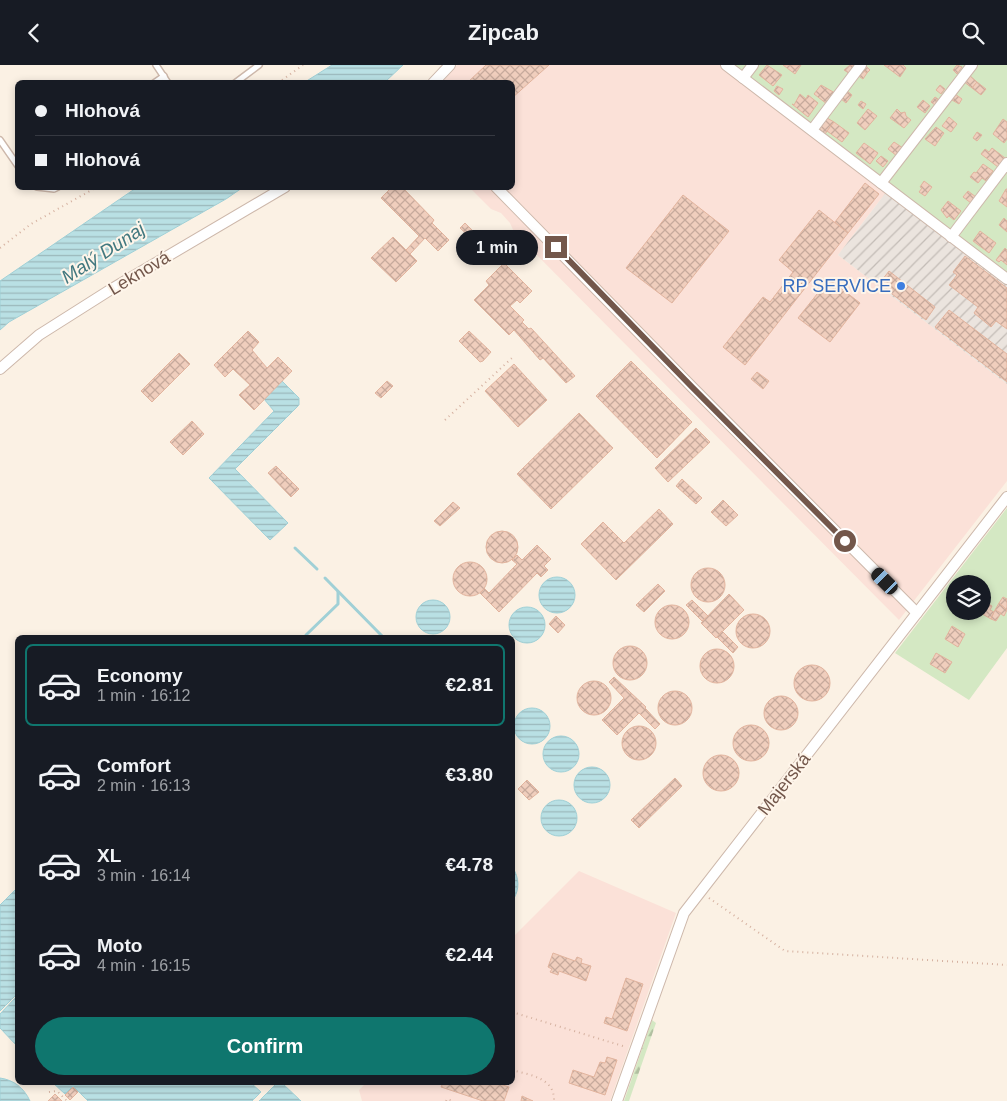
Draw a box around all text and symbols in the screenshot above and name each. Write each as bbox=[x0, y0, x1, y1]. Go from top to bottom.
icon: back bbox=[20, 19, 48, 47]
icon: search bbox=[959, 19, 987, 47]
text: Zipcab bbox=[468, 20, 539, 45]
text: Hlohová bbox=[65, 100, 140, 121]
text: Hlohová bbox=[65, 149, 140, 170]
water label: Malý Dunaj bbox=[57, 218, 149, 288]
callout: 1 min bbox=[456, 229, 538, 265]
route end bbox=[545, 236, 567, 258]
text: 1 min bbox=[476, 239, 518, 256]
street label: Leknová bbox=[105, 246, 174, 299]
place label: RP SERVICE bbox=[783, 276, 891, 296]
marker: RP SERVICE bbox=[895, 280, 907, 292]
route start bbox=[834, 530, 856, 552]
car bbox=[869, 565, 900, 597]
map controls bbox=[946, 575, 991, 620]
button: layers bbox=[946, 575, 991, 620]
icon: car bbox=[37, 663, 82, 708]
text: Economy bbox=[97, 665, 183, 686]
text: €2.81 bbox=[445, 674, 493, 695]
text: 1 min · 16:12 bbox=[97, 687, 190, 704]
street label: Majerská bbox=[754, 748, 815, 819]
icon: car bbox=[37, 753, 82, 798]
text: Comfort bbox=[97, 755, 171, 776]
text: €3.80 bbox=[445, 764, 493, 785]
text: 2 min · 16:13 bbox=[97, 777, 190, 794]
icon: car bbox=[37, 843, 82, 888]
text: XL bbox=[97, 845, 121, 866]
text: €4.78 bbox=[445, 854, 493, 875]
text: 3 min · 16:14 bbox=[97, 867, 190, 884]
icon: car bbox=[37, 933, 82, 978]
text: Moto bbox=[97, 935, 142, 956]
text: €2.44 bbox=[445, 944, 493, 965]
text: 4 min · 16:15 bbox=[97, 957, 190, 974]
button: Confirm bbox=[35, 1017, 495, 1075]

